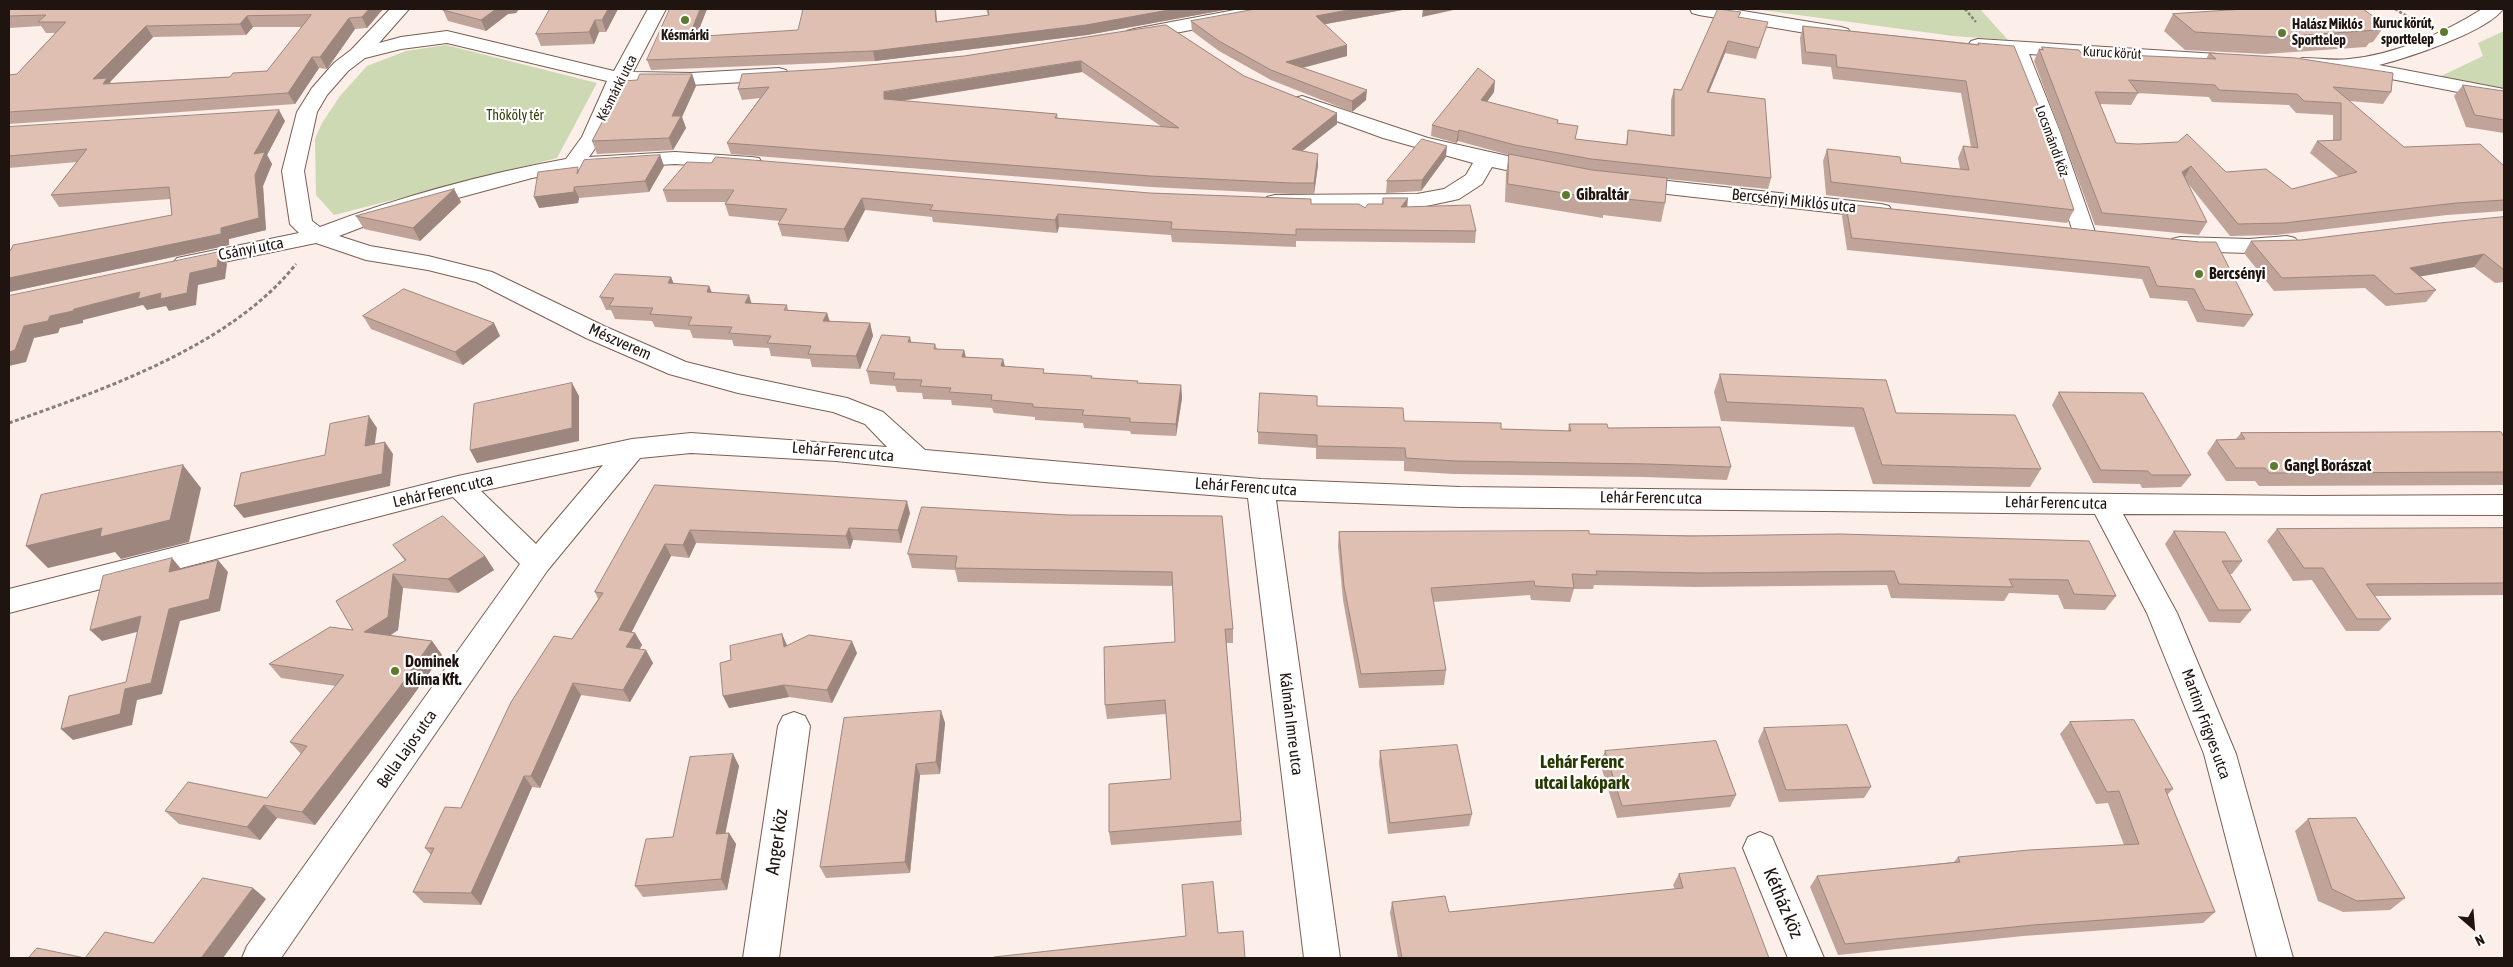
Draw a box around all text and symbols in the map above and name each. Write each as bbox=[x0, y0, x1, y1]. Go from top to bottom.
marker: Késmárki bbox=[679, 14, 691, 26]
place label: Kuruc körút, sporttelep bbox=[2373, 16, 2434, 48]
place label: Halász Miklós Sporttelep bbox=[2292, 17, 2363, 49]
marker: Kuruc körút, sporttelep bbox=[2438, 26, 2450, 38]
marker: Halász Miklós Sporttelep bbox=[2276, 27, 2288, 39]
place label: Késmárki bbox=[661, 28, 709, 44]
street label: Kuruc körút bbox=[2082, 43, 2142, 63]
street label: Késmárki utca bbox=[593, 52, 641, 124]
street label: Locsmándi köz bbox=[2031, 103, 2073, 179]
park label: Thököly tér bbox=[486, 108, 544, 124]
place label: Gibraltár bbox=[1576, 185, 1629, 205]
street label: Bercsényi Miklós utca bbox=[1731, 185, 1857, 217]
marker: Gibraltár bbox=[1560, 189, 1572, 201]
street label: Csányi utca bbox=[217, 233, 285, 265]
place label: Bercsényi bbox=[2209, 264, 2265, 284]
marker: Bercsényi bbox=[2193, 268, 2205, 280]
street label: Mészverem bbox=[586, 320, 654, 364]
street label: Lehár Ferenc utca bbox=[791, 438, 895, 466]
place label: Gangl Borászat bbox=[2284, 456, 2371, 476]
marker: Gangl Borászat bbox=[2268, 460, 2280, 472]
street label: Lehár Ferenc utca bbox=[391, 470, 495, 512]
street label: Lehár Ferenc utca bbox=[1194, 474, 1298, 500]
street label: Lehár Ferenc utca bbox=[1600, 488, 1702, 508]
street label: Lehár Ferenc utca bbox=[2005, 493, 2107, 513]
place label: Dominek Klíma Kft. bbox=[405, 652, 462, 690]
marker: Dominek Klíma Kft. bbox=[389, 665, 401, 677]
street label: Martiny Frigyes utca bbox=[2177, 666, 2235, 782]
street label: Kálmán Imre utca bbox=[1275, 672, 1307, 776]
street label: Bella Lajos utca bbox=[373, 706, 441, 792]
district label: Lehár Ferenc utcai lakópark bbox=[1535, 751, 1629, 794]
street label: Anger köz bbox=[761, 807, 793, 877]
street label: Kétház köz bbox=[1758, 864, 1808, 942]
north arrow bbox=[2448, 902, 2498, 952]
text: N bbox=[2473, 931, 2487, 949]

